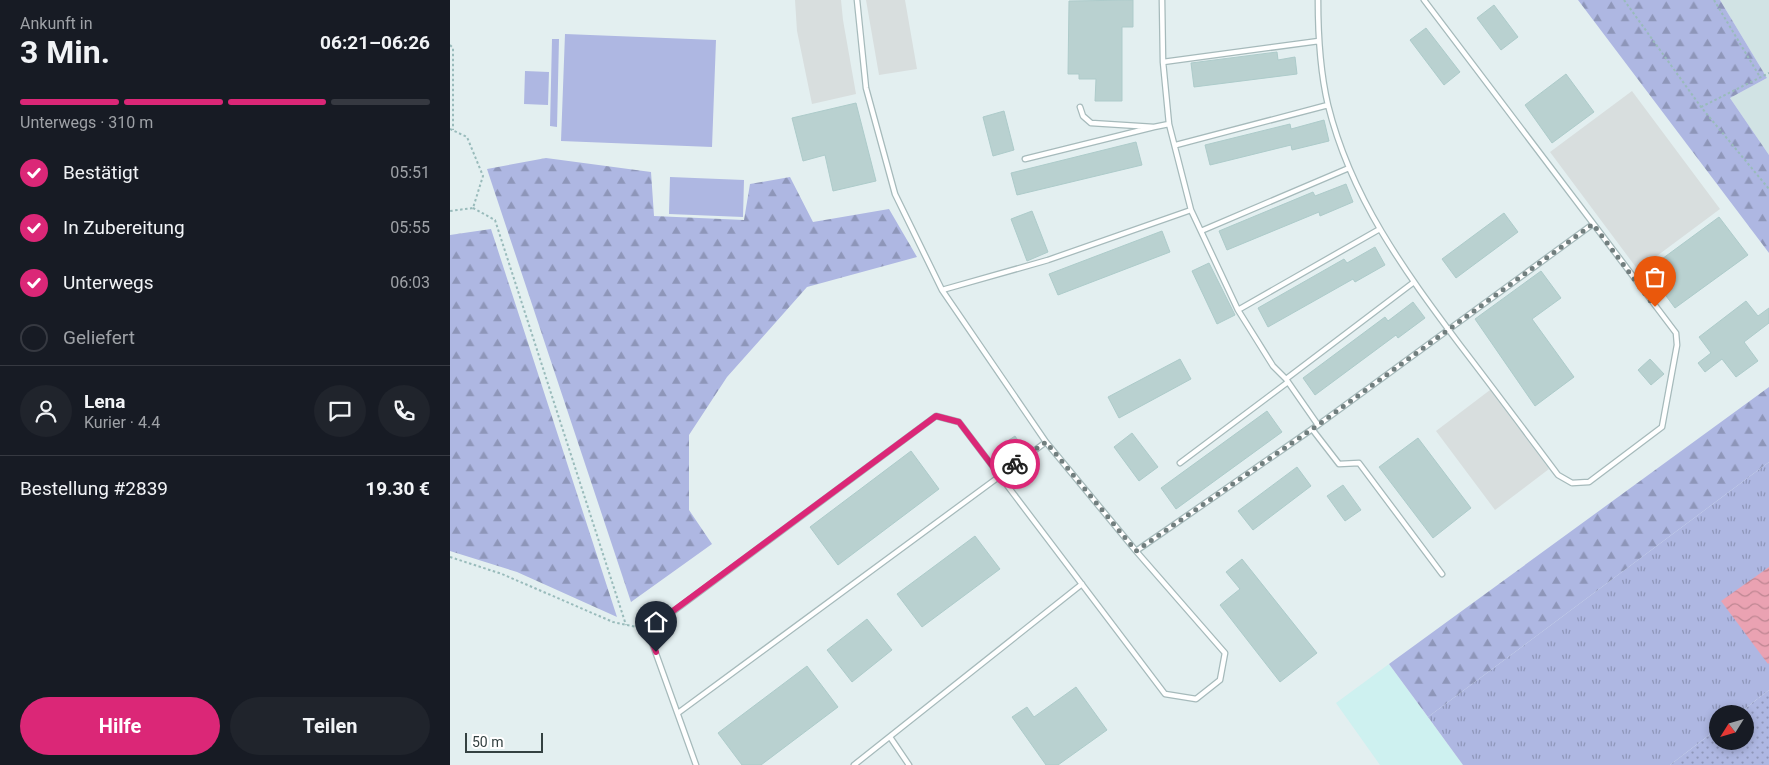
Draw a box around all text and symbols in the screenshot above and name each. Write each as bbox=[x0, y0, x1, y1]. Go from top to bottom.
text: Ankunft in bbox=[20, 14, 93, 33]
text: 06:21–06:26 bbox=[320, 31, 430, 54]
text: 3 Min. bbox=[20, 33, 110, 71]
text: Unterwegs · 310 m bbox=[20, 113, 153, 132]
icon: check bbox=[20, 159, 48, 187]
text: Bestätigt bbox=[63, 161, 139, 184]
text: 05:51 bbox=[390, 163, 430, 182]
icon: check bbox=[20, 214, 48, 242]
text: In Zubereitung bbox=[63, 216, 185, 239]
text: 05:55 bbox=[390, 218, 430, 237]
pin bbox=[1634, 256, 1676, 307]
icon: bag bbox=[1641, 263, 1669, 291]
icon: check bbox=[20, 269, 48, 297]
text: Unterwegs bbox=[63, 271, 154, 294]
text: 06:03 bbox=[390, 273, 430, 292]
text: Geliefert bbox=[63, 326, 135, 349]
button: person bbox=[20, 385, 72, 437]
button: chat bbox=[314, 385, 366, 437]
button: phone bbox=[378, 385, 430, 437]
text: Lena bbox=[84, 390, 125, 413]
text: Kurier · 4.4 bbox=[84, 413, 160, 432]
courier bbox=[990, 439, 1040, 489]
icon: bike bbox=[1001, 450, 1029, 478]
text: Bestellung #2839 bbox=[20, 477, 168, 500]
text: 19.30 € bbox=[365, 477, 430, 500]
pin bbox=[635, 601, 677, 652]
icon: home bbox=[642, 608, 670, 636]
button: Hilfe bbox=[20, 697, 220, 755]
button: Teilen bbox=[230, 697, 430, 755]
north arrow bbox=[1709, 705, 1754, 750]
map controls bbox=[1709, 705, 1754, 750]
scale bar bbox=[465, 730, 542, 753]
text: 50 m bbox=[472, 734, 504, 750]

